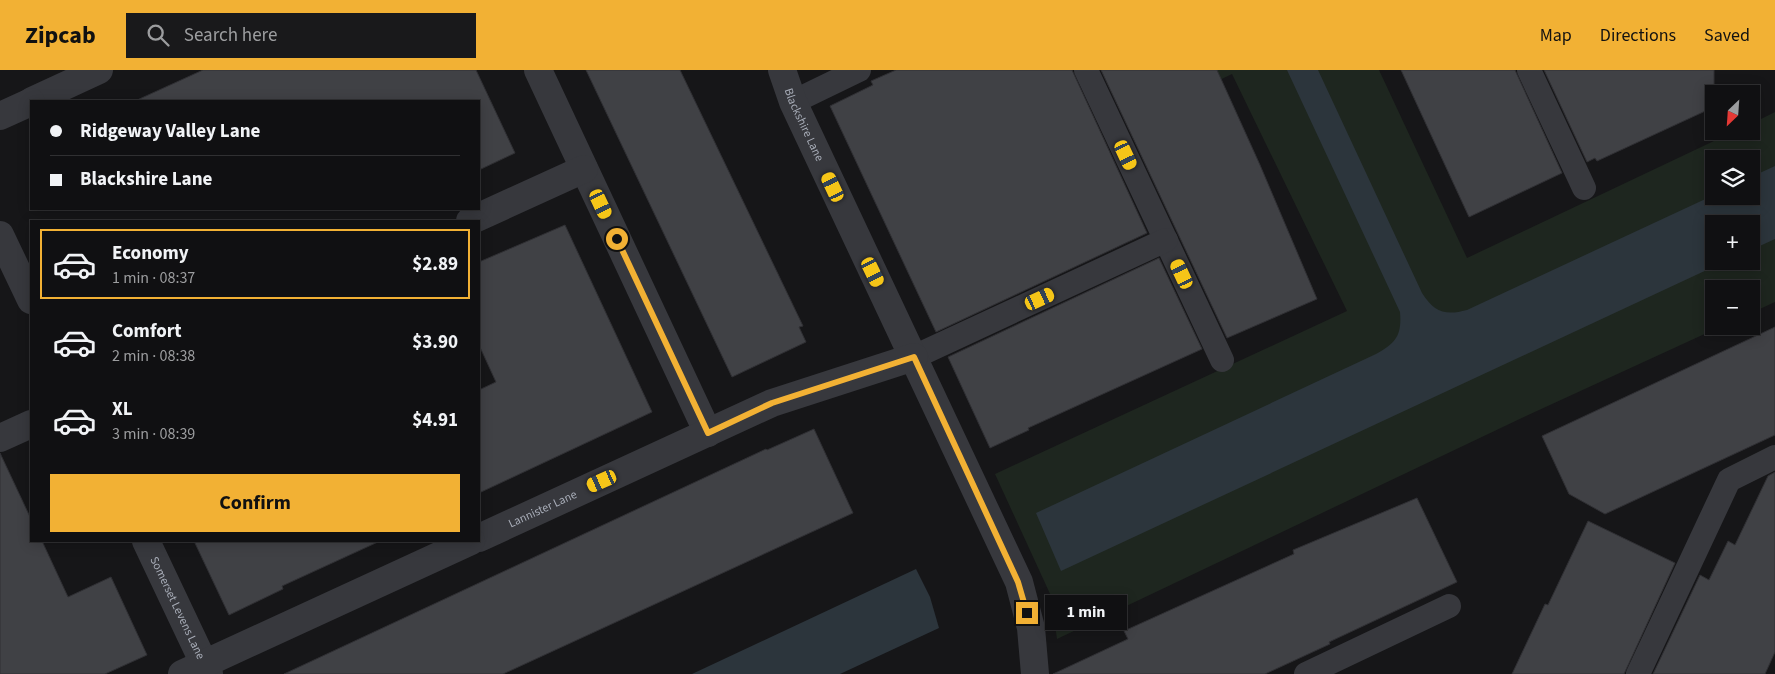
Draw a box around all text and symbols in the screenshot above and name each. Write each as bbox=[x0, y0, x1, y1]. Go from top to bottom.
search box bbox=[126, 13, 476, 58]
text: Zipcab bbox=[25, 18, 96, 53]
icon: search bbox=[144, 21, 172, 49]
text: Search here bbox=[184, 22, 277, 49]
text: Map bbox=[1540, 23, 1572, 48]
text: Directions bbox=[1600, 23, 1676, 48]
text: Saved bbox=[1704, 23, 1750, 48]
north arrow bbox=[1705, 85, 1760, 140]
map controls bbox=[1705, 85, 1760, 335]
street label: Blackshire Lane bbox=[780, 86, 828, 164]
text: Ridgeway Valley Lane bbox=[80, 118, 260, 145]
car bbox=[1112, 138, 1139, 172]
button: layers bbox=[1705, 150, 1760, 205]
text: Blackshire Lane bbox=[80, 166, 212, 193]
car bbox=[819, 170, 846, 204]
car bbox=[587, 187, 614, 221]
button: + bbox=[1705, 215, 1760, 270]
route start bbox=[606, 228, 628, 250]
text: Economy bbox=[112, 240, 189, 267]
icon: car bbox=[52, 242, 97, 287]
text: $2.89 bbox=[412, 251, 458, 278]
car bbox=[859, 255, 886, 289]
car bbox=[1168, 257, 1195, 291]
text: 1 min · 08:37 bbox=[112, 267, 195, 289]
button: − bbox=[1705, 280, 1760, 335]
car bbox=[1023, 286, 1056, 312]
text: Comfort bbox=[112, 318, 182, 345]
icon: car bbox=[52, 320, 97, 365]
text: $3.90 bbox=[412, 329, 458, 356]
text: 2 min · 08:38 bbox=[112, 345, 195, 367]
text: XL bbox=[112, 396, 133, 423]
icon: car bbox=[52, 398, 97, 443]
text: $4.91 bbox=[412, 407, 458, 434]
text: 3 min · 08:39 bbox=[112, 423, 195, 445]
car bbox=[585, 468, 618, 494]
button: Confirm bbox=[50, 474, 460, 532]
street label: Lannister Lane bbox=[506, 486, 580, 532]
street label: Somerset Levens Lane bbox=[146, 554, 209, 662]
callout: 1 min bbox=[1044, 596, 1127, 630]
text: 1 min bbox=[1067, 601, 1105, 623]
route end bbox=[1016, 602, 1038, 624]

